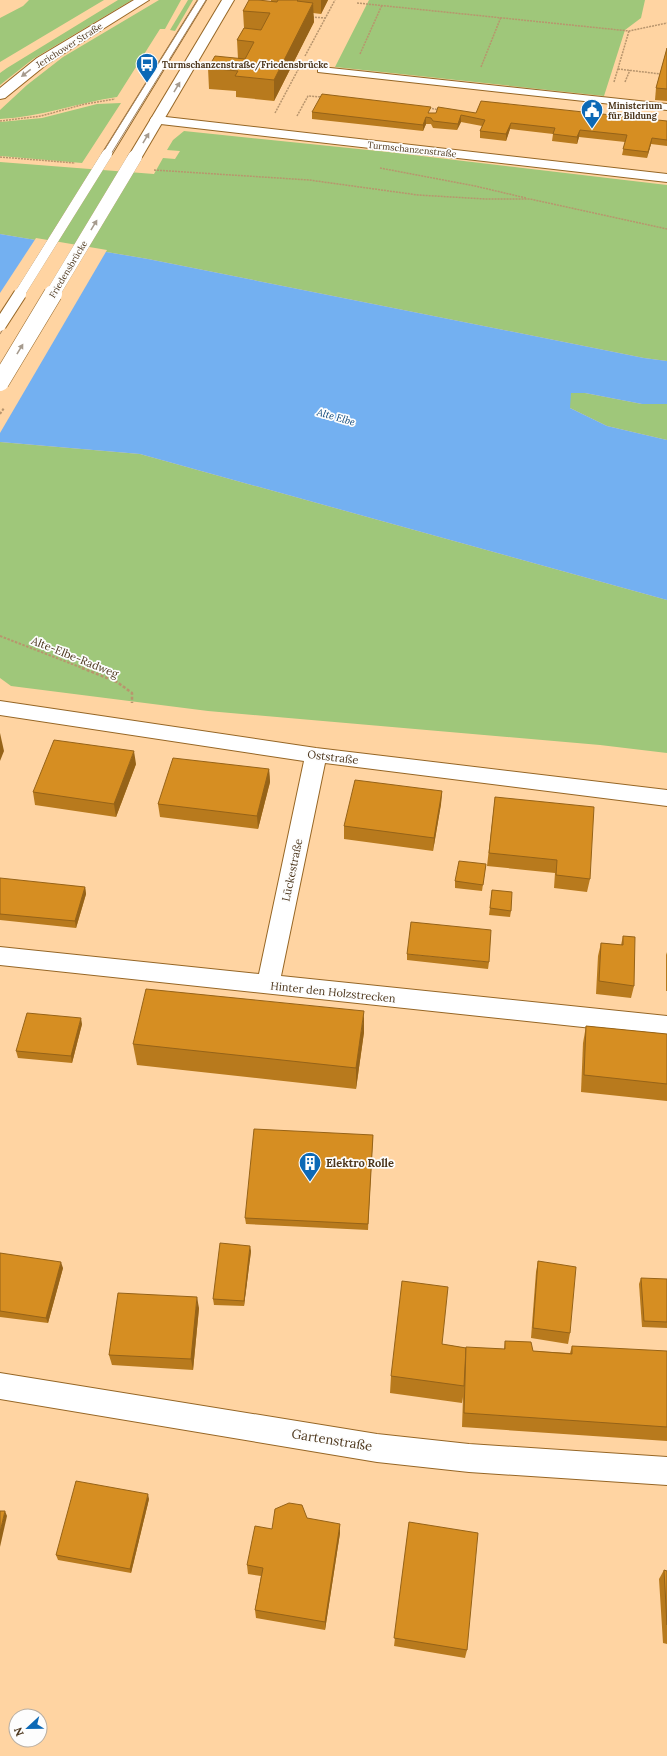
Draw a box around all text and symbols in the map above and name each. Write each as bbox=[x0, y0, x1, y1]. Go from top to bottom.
street label: Jerichower Straße bbox=[33, 20, 104, 70]
bus stop icon: Turmschanzenstraße/Friedensbrücke bbox=[134, 51, 160, 84]
place label: Turmschanzenstraße/Friedensbrücke bbox=[162, 59, 328, 71]
one-way arrow bbox=[21, 68, 32, 77]
one-way arrow bbox=[174, 81, 181, 93]
public building icon: Ministerium für Bildung bbox=[579, 97, 605, 130]
place label: Ministerium für Bildung bbox=[608, 100, 663, 121]
one-way arrow bbox=[143, 132, 150, 144]
street label: Turmschanzenstraße bbox=[367, 139, 457, 159]
one-way arrow bbox=[91, 219, 98, 231]
street label: Friedensbrücke bbox=[47, 238, 89, 300]
one-way arrow bbox=[16, 344, 24, 354]
water label: Alte Elbe bbox=[315, 405, 357, 429]
street label: Alte-Elbe-Radweg bbox=[29, 633, 121, 681]
street label: Oststraße bbox=[307, 747, 359, 767]
street label: Lückestraße bbox=[279, 837, 305, 903]
street label: Hinter den Holzstrecken bbox=[270, 978, 397, 1006]
building icon: Elektro Rolle bbox=[297, 1150, 323, 1183]
place label: Elektro Rolle bbox=[326, 1156, 394, 1170]
street label: Gartenstraße bbox=[290, 1425, 374, 1455]
north arrow bbox=[8, 1708, 48, 1748]
text: N bbox=[10, 1725, 27, 1738]

